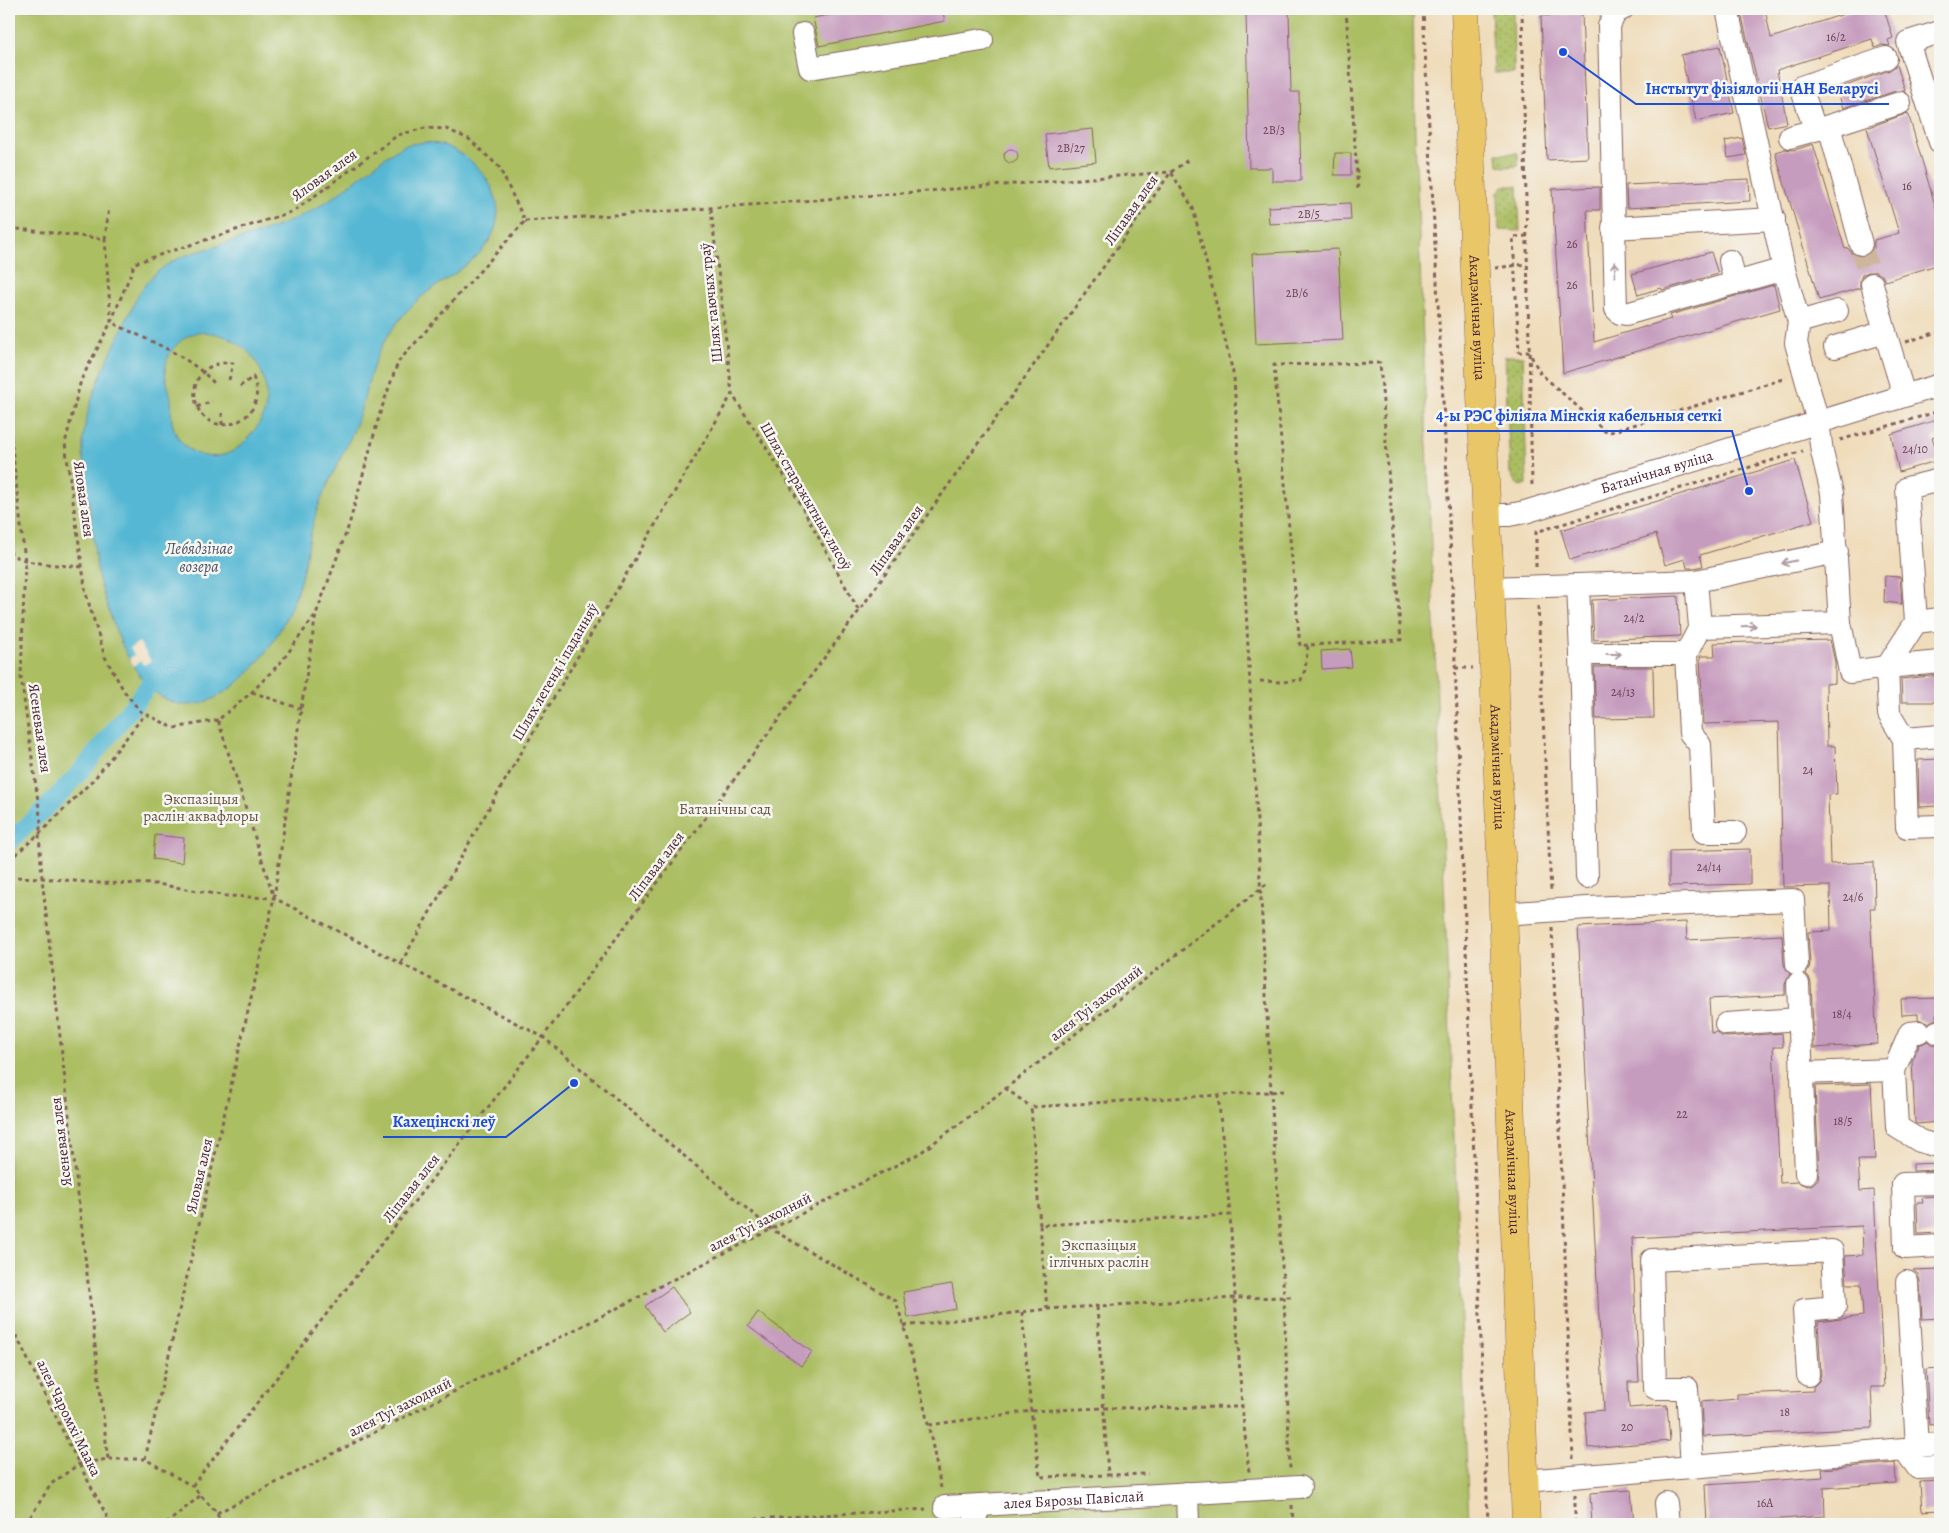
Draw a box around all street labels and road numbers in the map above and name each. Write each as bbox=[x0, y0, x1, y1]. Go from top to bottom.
street label: Яловая алея bbox=[287, 144, 361, 206]
street label: Ліпавая алея bbox=[1099, 171, 1163, 249]
street label: Шлях гаючых траў bbox=[695, 242, 727, 364]
street label: Акадэмічная вуліца bbox=[1464, 254, 1490, 381]
street label: Шлях старажытных лясоў bbox=[755, 418, 857, 574]
street label: Батанічная вуліца bbox=[1598, 445, 1715, 498]
street label: Яловая алея bbox=[69, 460, 99, 538]
street label: Ліпавая алея bbox=[864, 501, 928, 579]
street label: Шлях легенд і паданняў bbox=[507, 599, 603, 745]
street label: Ясеневая алея bbox=[24, 682, 56, 774]
street label: Акадэмічная вуліца bbox=[1485, 703, 1510, 830]
street label: Ліпавая алея bbox=[623, 827, 689, 905]
street label: алея Туі заходняй bbox=[1045, 960, 1147, 1046]
street label: Ясеневая алея bbox=[46, 1096, 76, 1188]
street label: Акадэмічная вуліца bbox=[1500, 1108, 1525, 1235]
street label: Яловая алея bbox=[181, 1136, 217, 1216]
street label: Ліпавая алея bbox=[378, 1150, 444, 1226]
street label: алея Туі заходняй bbox=[705, 1187, 815, 1256]
street label: алея Чаромхі Маака bbox=[32, 1356, 106, 1480]
street label: алея Туі заходняй bbox=[345, 1372, 455, 1441]
street label: алея Бярозы Павіслай bbox=[1003, 1486, 1145, 1514]

